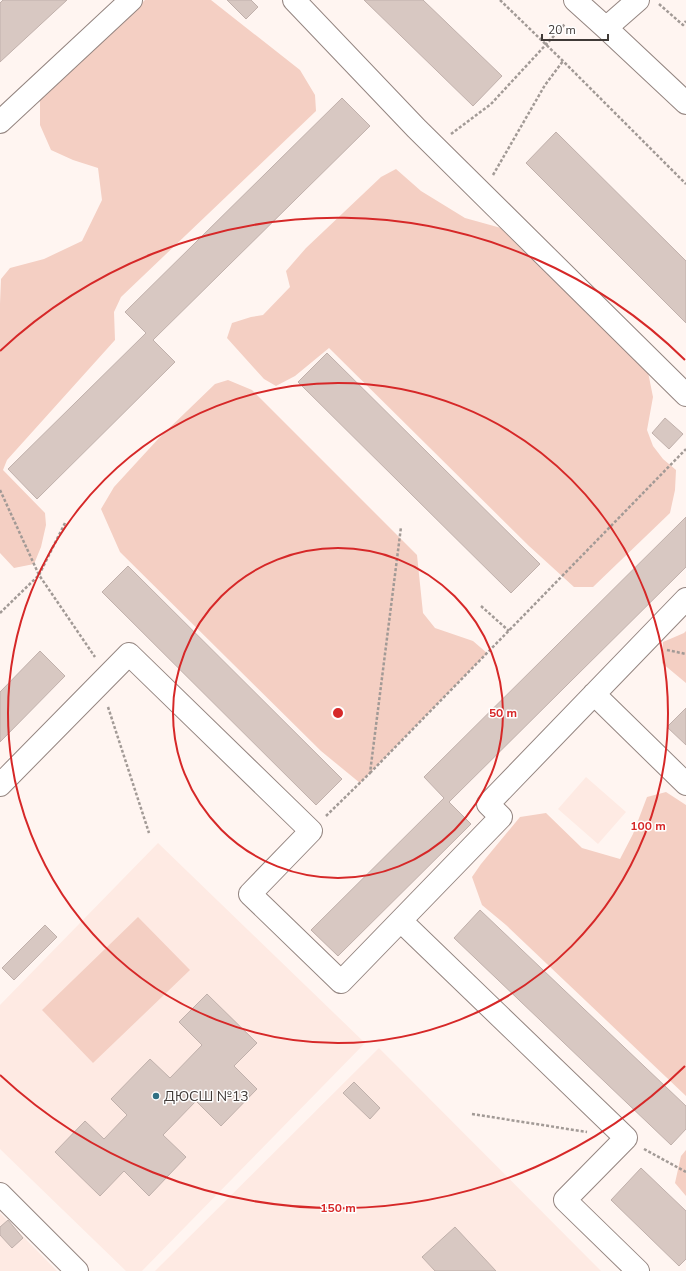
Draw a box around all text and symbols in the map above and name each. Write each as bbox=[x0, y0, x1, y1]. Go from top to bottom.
scale bar bbox=[542, 16, 608, 42]
text: 20 m bbox=[548, 22, 576, 38]
text: 50 m bbox=[489, 705, 517, 721]
centre of rings bbox=[331, 706, 345, 720]
text: 100 m bbox=[630, 818, 666, 834]
place label: ДЮСШ №13 bbox=[164, 1087, 249, 1106]
marker: ДЮСШ №13 bbox=[151, 1091, 161, 1101]
text: 150 m bbox=[320, 1200, 356, 1216]

